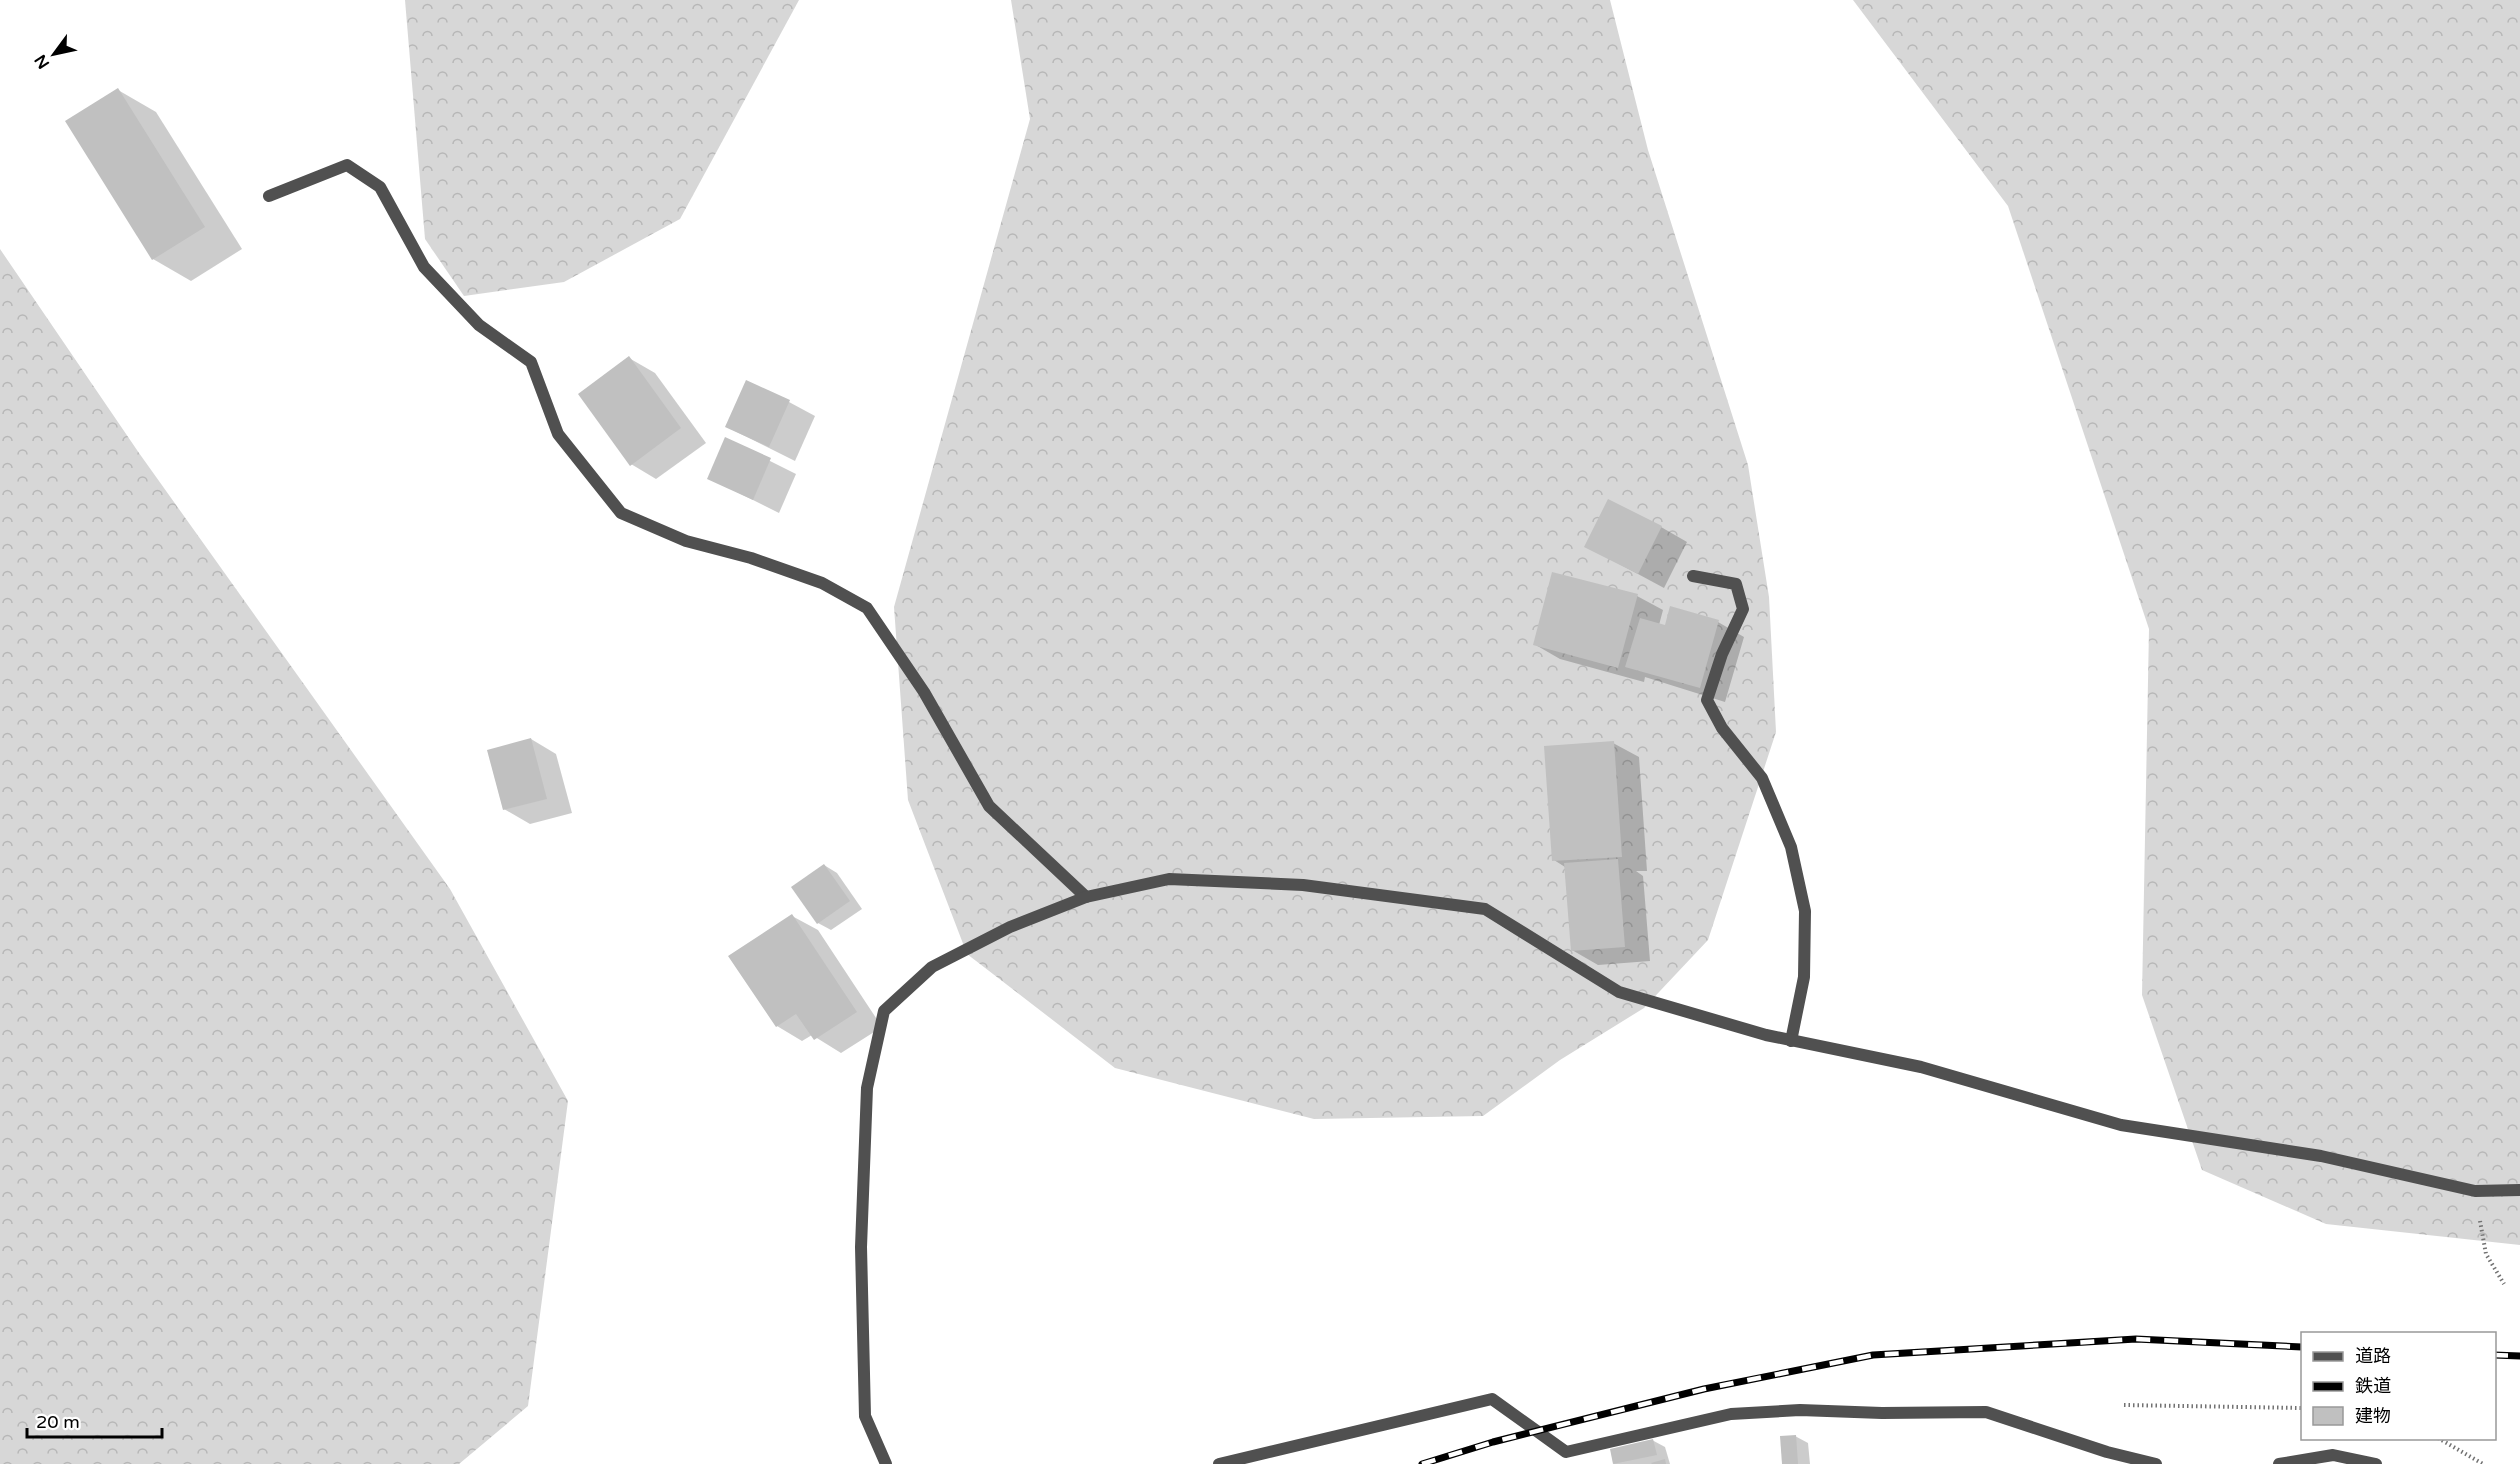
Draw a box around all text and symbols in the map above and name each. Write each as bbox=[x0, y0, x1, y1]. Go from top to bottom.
north arrow bbox=[24, 24, 84, 84]
text: N bbox=[30, 51, 54, 72]
legend bbox=[2301, 1332, 2496, 1440]
text: 道路 bbox=[2355, 1345, 2391, 1367]
text: 鉄道 bbox=[2355, 1375, 2391, 1397]
scale bar bbox=[27, 1401, 162, 1439]
text: 建物 bbox=[2355, 1405, 2391, 1427]
text: 20 m bbox=[36, 1411, 80, 1433]

